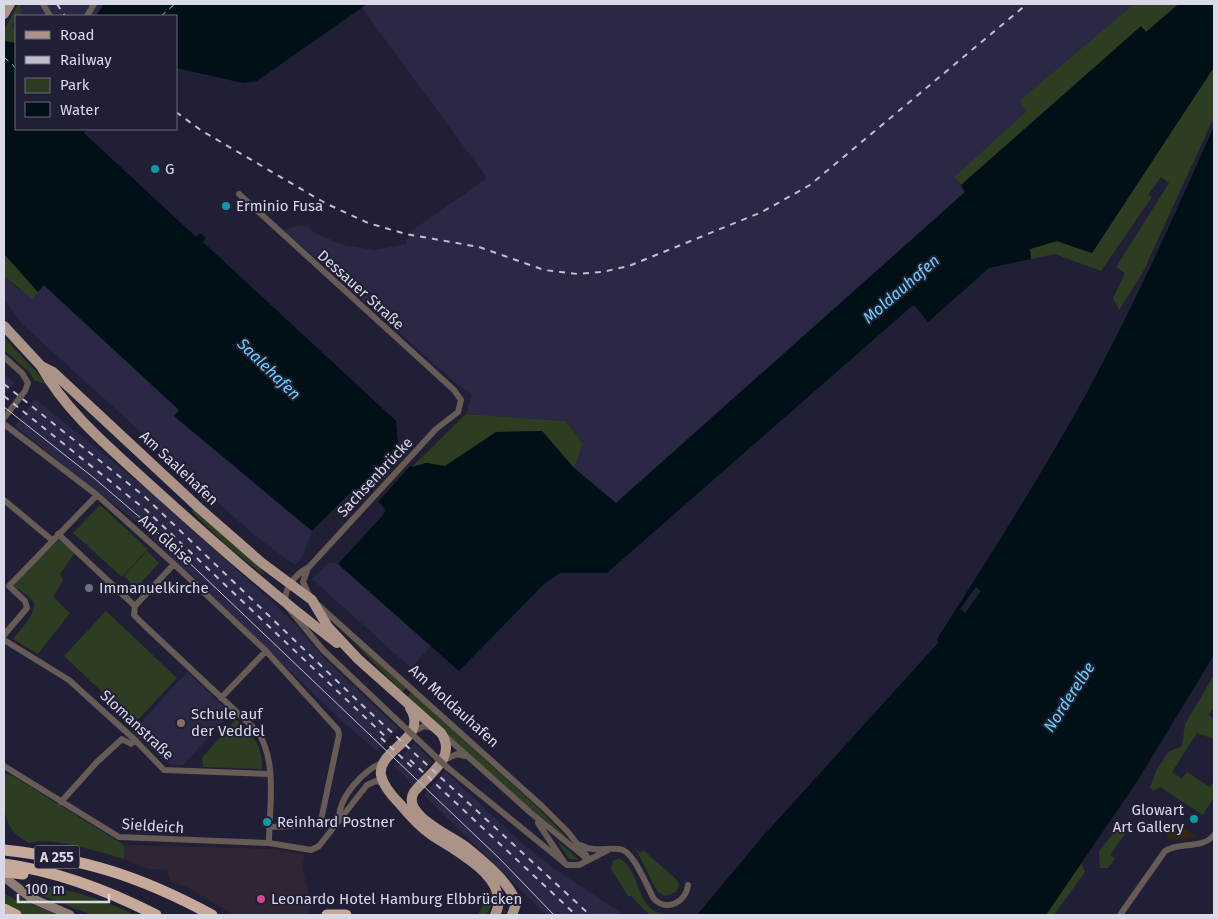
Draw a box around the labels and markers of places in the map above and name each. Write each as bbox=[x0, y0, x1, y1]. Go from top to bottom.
place label: G bbox=[165, 160, 174, 178]
marker: G bbox=[149, 163, 161, 175]
place label: Erminio Fusa bbox=[236, 197, 323, 215]
marker: Erminio Fusa bbox=[220, 200, 232, 212]
place label: Immanuelkirche bbox=[99, 579, 209, 597]
marker: Immanuelkirche bbox=[83, 582, 95, 594]
place label: Schule auf der Veddel bbox=[191, 705, 265, 740]
marker: Schule auf der Veddel bbox=[175, 717, 187, 729]
place label: Glowart Art Gallery bbox=[1113, 801, 1185, 836]
place label: Reinhard Postner bbox=[277, 813, 395, 831]
marker: Glowart Art Gallery bbox=[1188, 813, 1200, 825]
marker: Reinhard Postner bbox=[261, 816, 273, 828]
place label: Leonardo Hotel Hamburg Elbbrücken bbox=[271, 890, 522, 908]
marker: Leonardo Hotel Hamburg Elbbrücken bbox=[255, 893, 267, 905]

